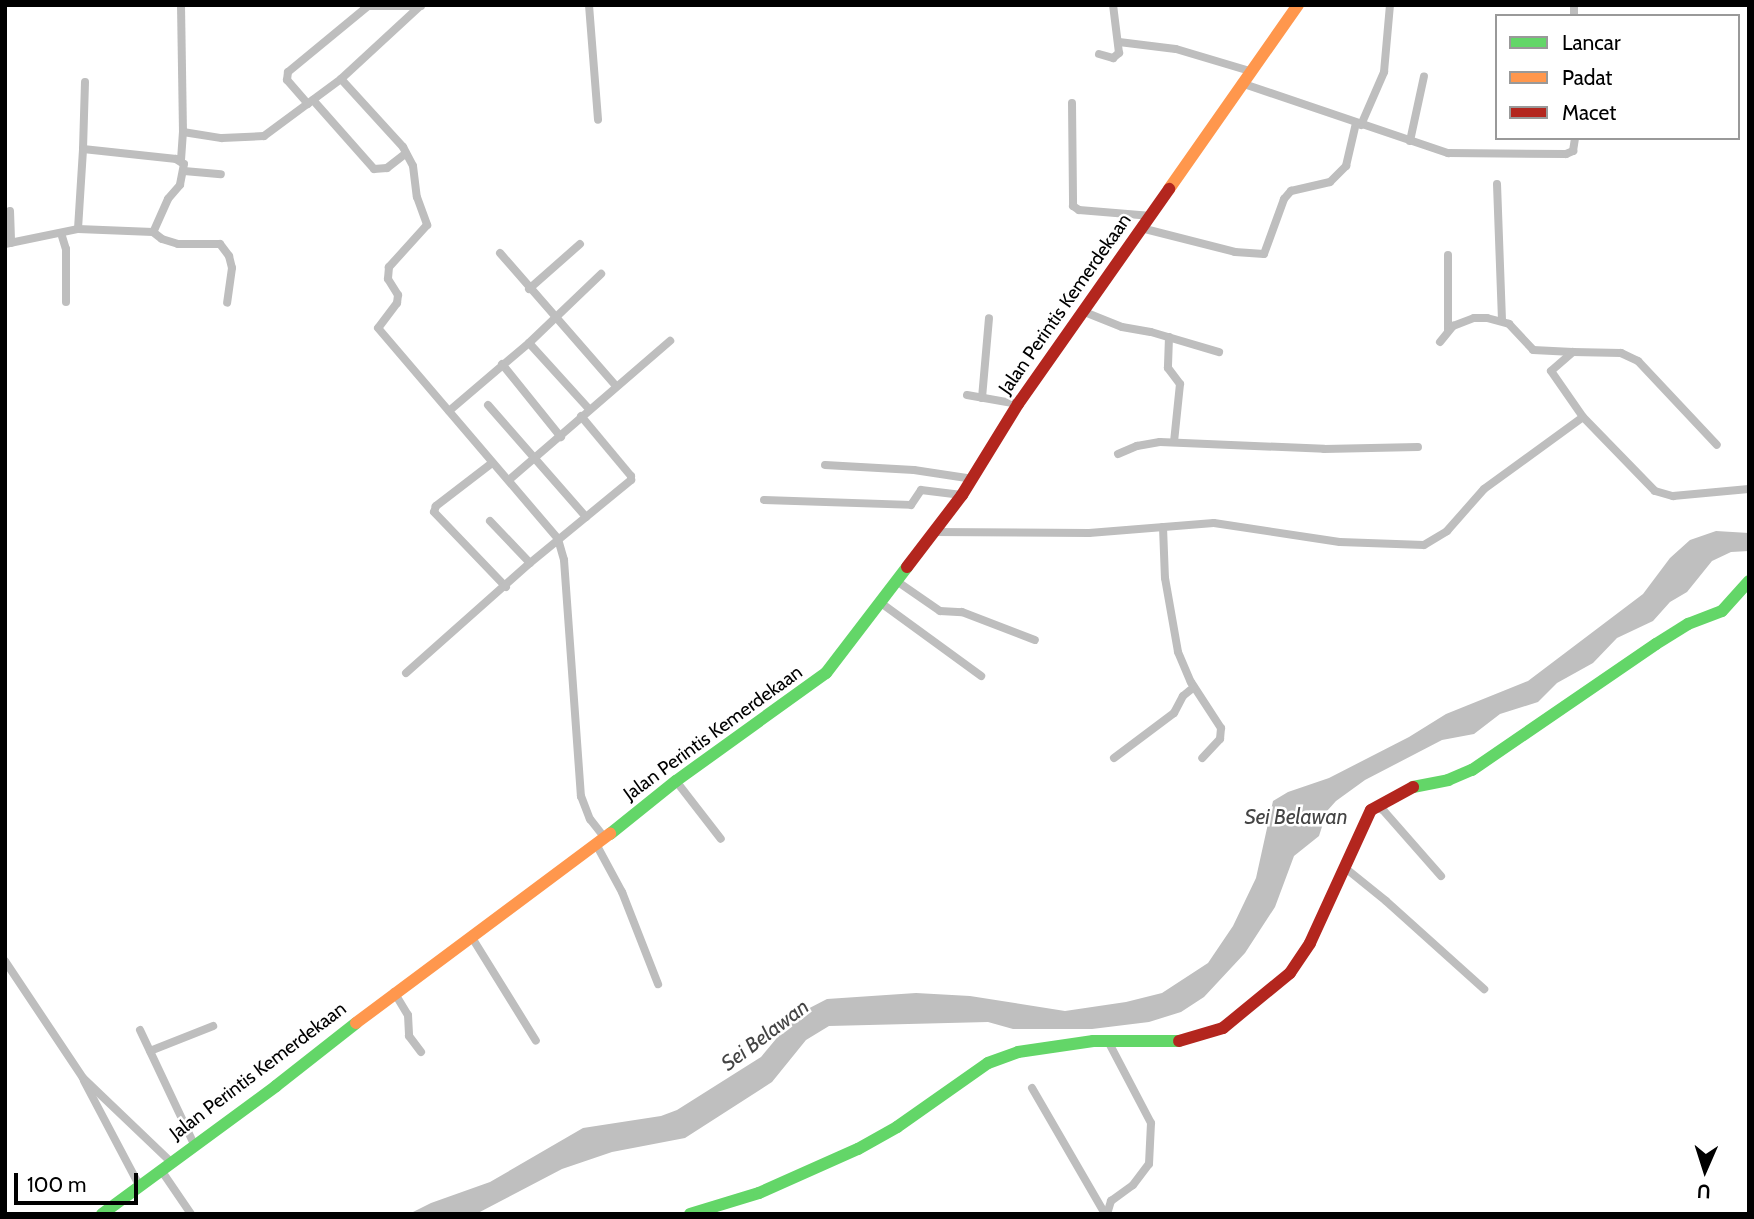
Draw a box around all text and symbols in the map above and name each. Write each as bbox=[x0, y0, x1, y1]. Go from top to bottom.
legend bbox=[1495, 14, 1740, 140]
text: Lancar bbox=[1562, 30, 1621, 55]
text: Padat bbox=[1562, 65, 1612, 90]
text: Macet bbox=[1562, 100, 1616, 125]
street label: Jalan Perintis Kemerdekaan bbox=[994, 209, 1136, 399]
street label: Jalan Perintis Kemerdekaan bbox=[619, 661, 807, 805]
water label: Sei Belawan bbox=[1244, 804, 1348, 830]
water label: Sei Belawan bbox=[716, 994, 814, 1076]
street label: Jalan Perintis Kemerdekaan bbox=[165, 997, 351, 1145]
north arrow bbox=[1670, 1135, 1740, 1205]
scale bar bbox=[18, 1160, 142, 1204]
text: 100 m bbox=[27, 1172, 86, 1197]
text: U bbox=[1696, 1180, 1711, 1203]

